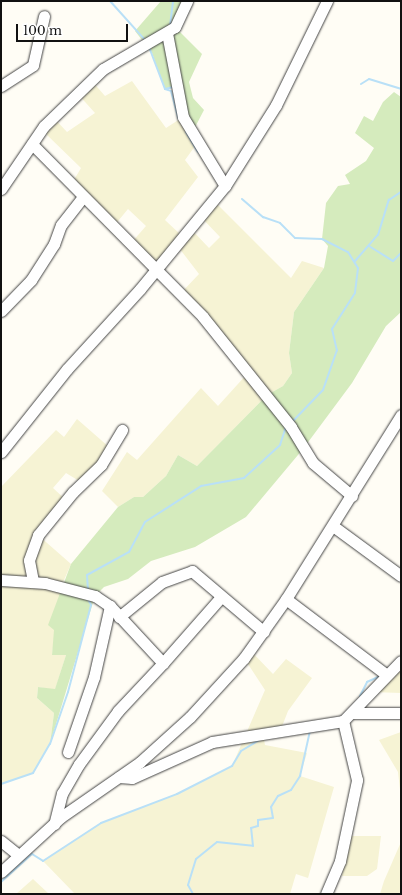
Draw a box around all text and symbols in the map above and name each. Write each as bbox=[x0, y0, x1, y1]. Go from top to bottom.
scale bar bbox=[18, 16, 130, 42]
text: 100 m bbox=[23, 23, 62, 38]

